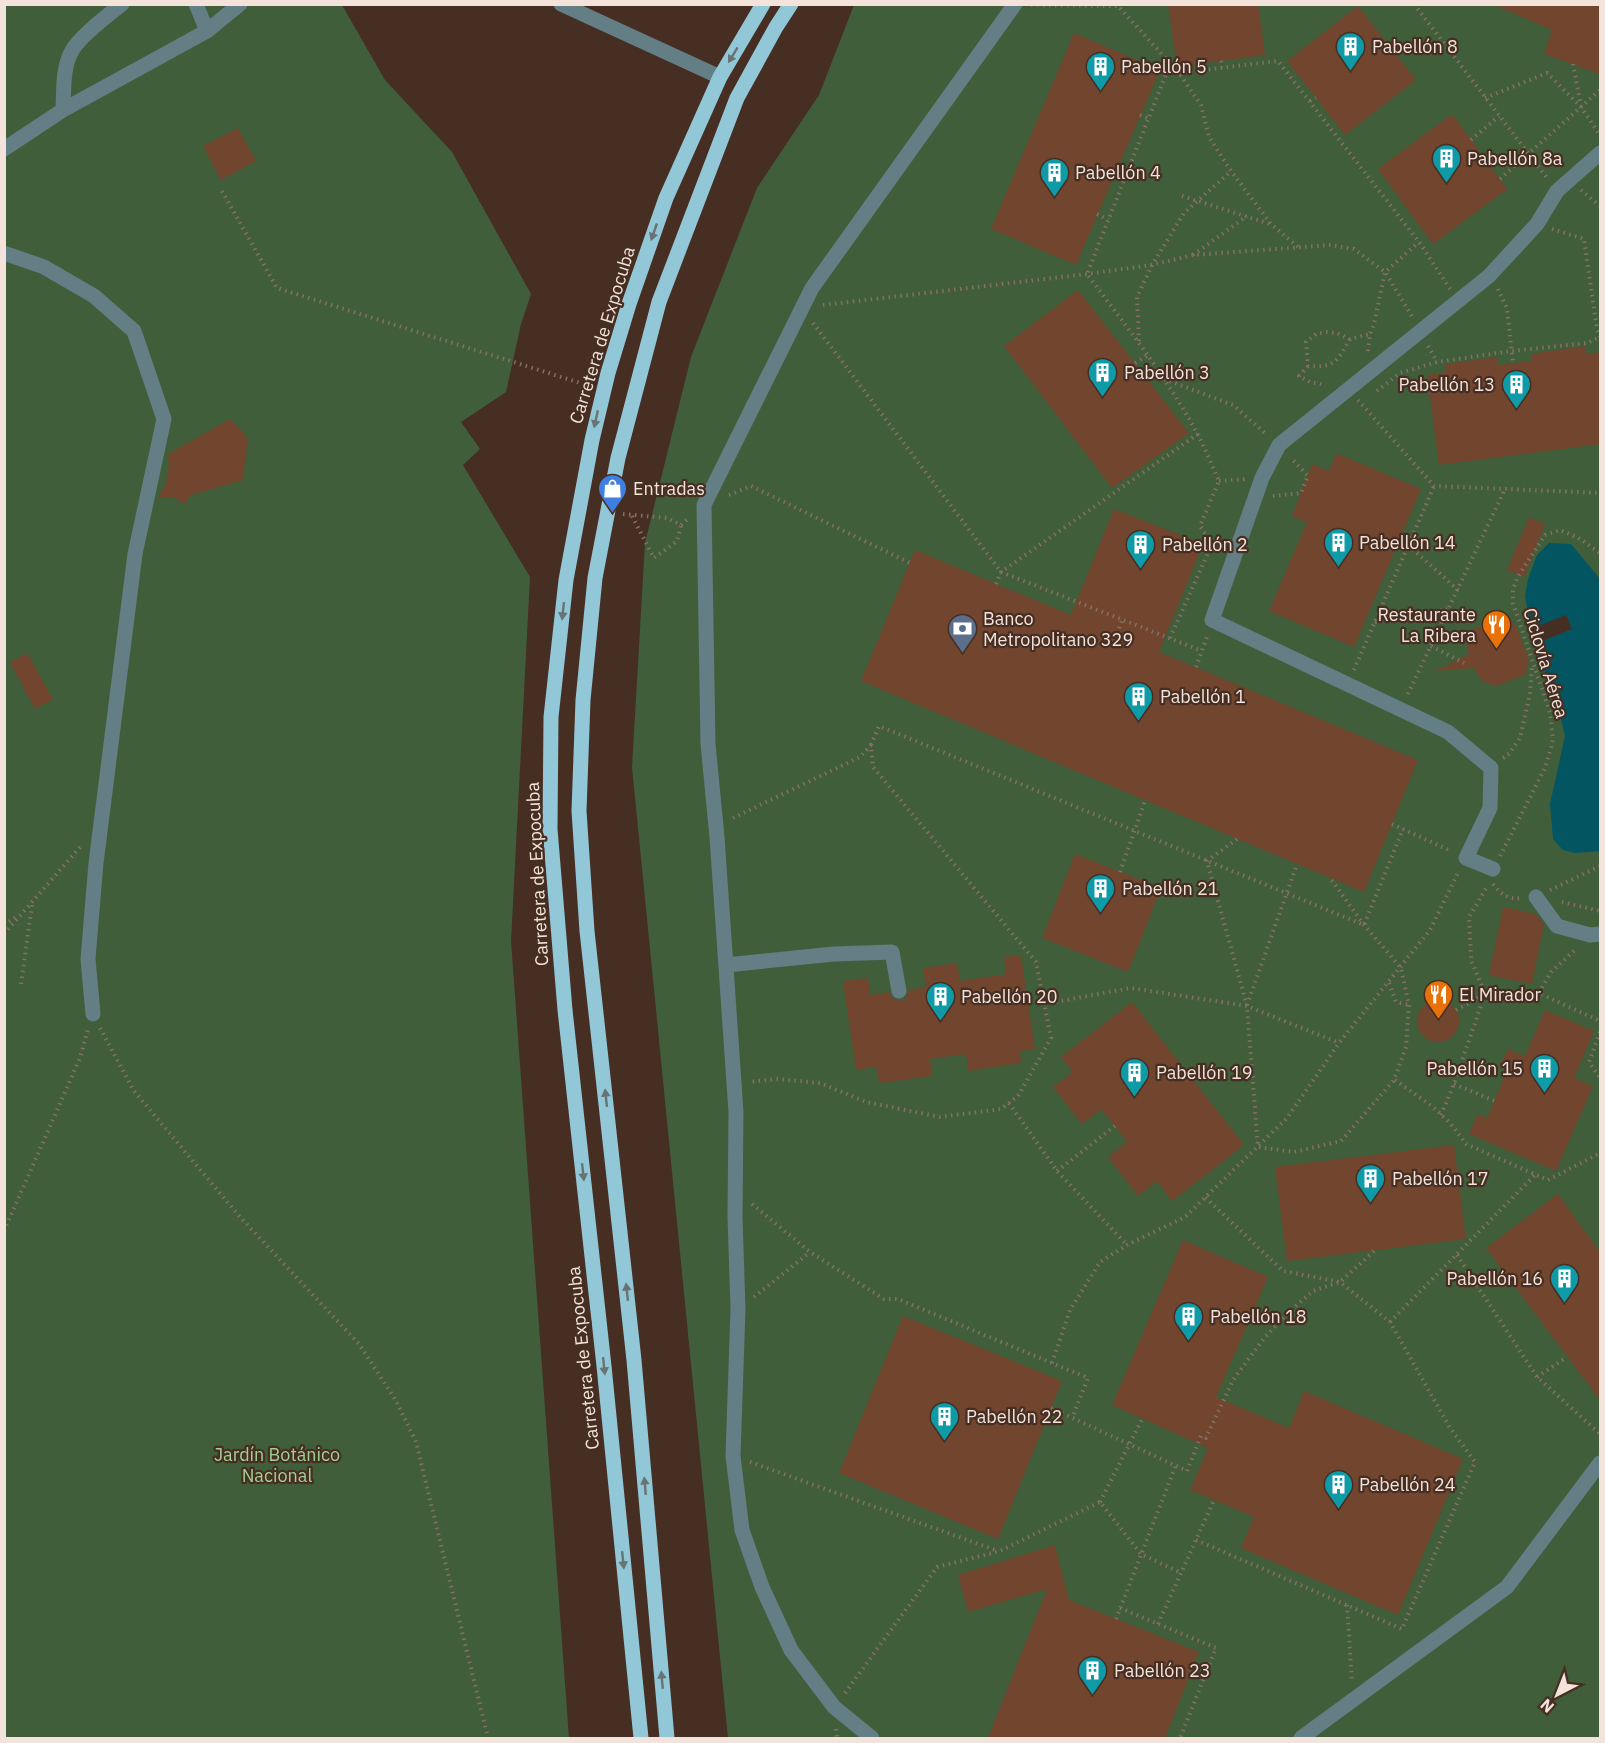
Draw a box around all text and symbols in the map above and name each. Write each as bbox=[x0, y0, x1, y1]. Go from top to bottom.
building icon: Pabellón 8 bbox=[1335, 30, 1367, 72]
place label: Pabellón 8 bbox=[1372, 35, 1458, 58]
one-way arrow bbox=[728, 47, 739, 63]
building icon: Pabellón 5 bbox=[1084, 50, 1116, 92]
place label: Pabellón 5 bbox=[1121, 55, 1207, 78]
building icon: Pabellón 8a bbox=[1430, 142, 1462, 184]
place label: Pabellón 8a bbox=[1467, 147, 1563, 170]
building icon: Pabellón 4 bbox=[1038, 156, 1070, 198]
place label: Pabellón 4 bbox=[1075, 161, 1161, 184]
one-way arrow bbox=[649, 224, 659, 242]
street label: Carretera de Expocuba bbox=[564, 243, 640, 427]
building icon: Pabellón 3 bbox=[1087, 356, 1119, 398]
place label: Pabellón 3 bbox=[1124, 361, 1210, 384]
building icon: Pabellón 13 bbox=[1500, 368, 1532, 410]
place label: Pabellón 13 bbox=[1398, 373, 1495, 396]
one-way arrow bbox=[591, 409, 601, 428]
shop icon: Entradas bbox=[596, 472, 628, 514]
place label: Entradas bbox=[633, 477, 705, 500]
building icon: Pabellón 14 bbox=[1322, 526, 1354, 568]
building icon: Pabellón 2 bbox=[1125, 528, 1157, 570]
place label: Pabellón 14 bbox=[1359, 531, 1456, 554]
place label: Pabellón 2 bbox=[1162, 533, 1248, 556]
one-way arrow bbox=[558, 601, 568, 620]
place label: Restaurante La Ribera bbox=[1378, 603, 1476, 647]
street label: Ciclovía Aérea bbox=[1518, 605, 1574, 721]
place label: Banco Metropolitano 329 bbox=[983, 607, 1133, 651]
restaurant icon: Restaurante La Ribera bbox=[1481, 608, 1513, 650]
bank icon: Banco Metropolitano 329 bbox=[946, 612, 978, 654]
building icon: Pabellón 1 bbox=[1123, 680, 1155, 722]
place label: Pabellón 1 bbox=[1160, 685, 1246, 708]
street label: Carretera de Expocuba bbox=[521, 781, 553, 967]
building icon: Pabellón 21 bbox=[1085, 872, 1117, 914]
place label: Pabellón 21 bbox=[1122, 877, 1219, 900]
restaurant icon: El Mirador bbox=[1422, 978, 1454, 1020]
building icon: Pabellón 20 bbox=[924, 980, 956, 1022]
place label: El Mirador bbox=[1459, 983, 1541, 1006]
place label: Pabellón 20 bbox=[961, 985, 1058, 1008]
building icon: Pabellón 15 bbox=[1528, 1052, 1560, 1094]
building icon: Pabellón 19 bbox=[1119, 1056, 1151, 1098]
place label: Pabellón 15 bbox=[1426, 1057, 1523, 1080]
place label: Pabellón 19 bbox=[1156, 1061, 1253, 1084]
one-way arrow bbox=[601, 1088, 611, 1107]
building icon: Pabellón 17 bbox=[1355, 1162, 1387, 1204]
one-way arrow bbox=[578, 1163, 588, 1182]
place label: Pabellón 17 bbox=[1392, 1167, 1489, 1190]
building icon: Pabellón 16 bbox=[1548, 1262, 1580, 1304]
street label: Carretera de Expocuba bbox=[562, 1265, 604, 1451]
place label: Pabellón 16 bbox=[1446, 1267, 1543, 1290]
one-way arrow bbox=[622, 1282, 632, 1301]
building icon: Pabellón 18 bbox=[1173, 1300, 1205, 1342]
place label: Pabellón 18 bbox=[1210, 1305, 1307, 1328]
one-way arrow bbox=[599, 1357, 609, 1376]
building icon: Pabellón 22 bbox=[929, 1400, 961, 1442]
place label: Pabellón 22 bbox=[966, 1405, 1063, 1428]
park label: Jardín Botánico Nacional bbox=[214, 1443, 340, 1487]
building icon: Pabellón 24 bbox=[1322, 1468, 1354, 1510]
place label: Pabellón 24 bbox=[1359, 1473, 1456, 1496]
one-way arrow bbox=[640, 1476, 650, 1495]
one-way arrow bbox=[618, 1551, 628, 1570]
building icon: Pabellón 23 bbox=[1077, 1654, 1109, 1696]
place label: Pabellón 23 bbox=[1114, 1659, 1211, 1682]
north arrow bbox=[1527, 1665, 1587, 1725]
one-way arrow bbox=[657, 1671, 666, 1690]
text: N bbox=[1536, 1695, 1558, 1717]

